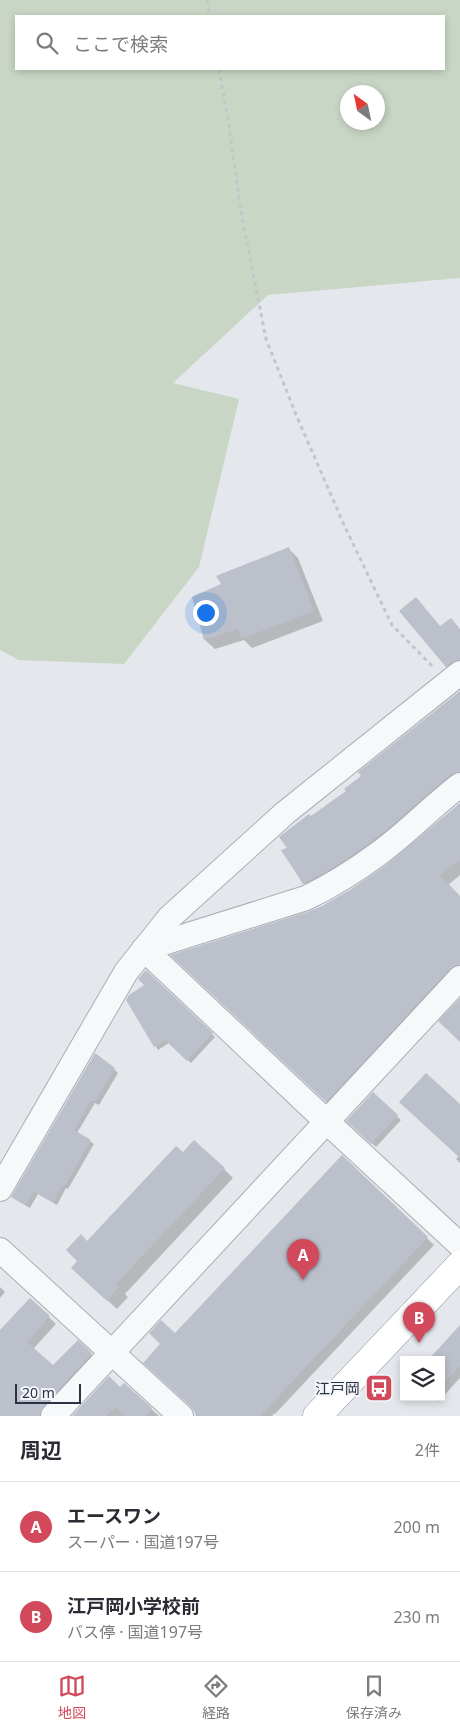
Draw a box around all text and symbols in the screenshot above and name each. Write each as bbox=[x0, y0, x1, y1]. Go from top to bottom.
search box bbox=[15, 15, 445, 70]
icon: search bbox=[33, 29, 61, 57]
text: ここで検索 bbox=[73, 31, 168, 57]
north arrow bbox=[340, 85, 385, 130]
your location bbox=[193, 600, 219, 626]
pin: A bbox=[287, 1239, 319, 1280]
pin: B bbox=[403, 1302, 435, 1343]
map controls bbox=[400, 1356, 445, 1401]
button: layers bbox=[400, 1356, 445, 1401]
bus stop icon: 江戸岡 bbox=[364, 1373, 394, 1403]
place label: 江戸岡 bbox=[315, 1378, 360, 1398]
scale bar bbox=[15, 1381, 81, 1404]
text: 20 m bbox=[22, 1383, 55, 1402]
text: 周辺 bbox=[20, 1436, 62, 1464]
text: 2件 bbox=[415, 1439, 440, 1461]
text: エースワン bbox=[67, 1503, 161, 1529]
text: A bbox=[30, 1516, 42, 1538]
text: 200 m bbox=[393, 1516, 440, 1538]
text: スーパー · 国道197号 bbox=[67, 1531, 219, 1553]
text: 江戸岡小学校前 bbox=[67, 1593, 200, 1619]
text: B bbox=[31, 1606, 41, 1628]
text: 230 m bbox=[393, 1606, 440, 1628]
text: バス停 · 国道197号 bbox=[67, 1621, 203, 1643]
tab: 地図 bbox=[58, 1672, 86, 1722]
tab: 経路 bbox=[202, 1672, 230, 1722]
tab: 保存済み bbox=[346, 1672, 402, 1722]

